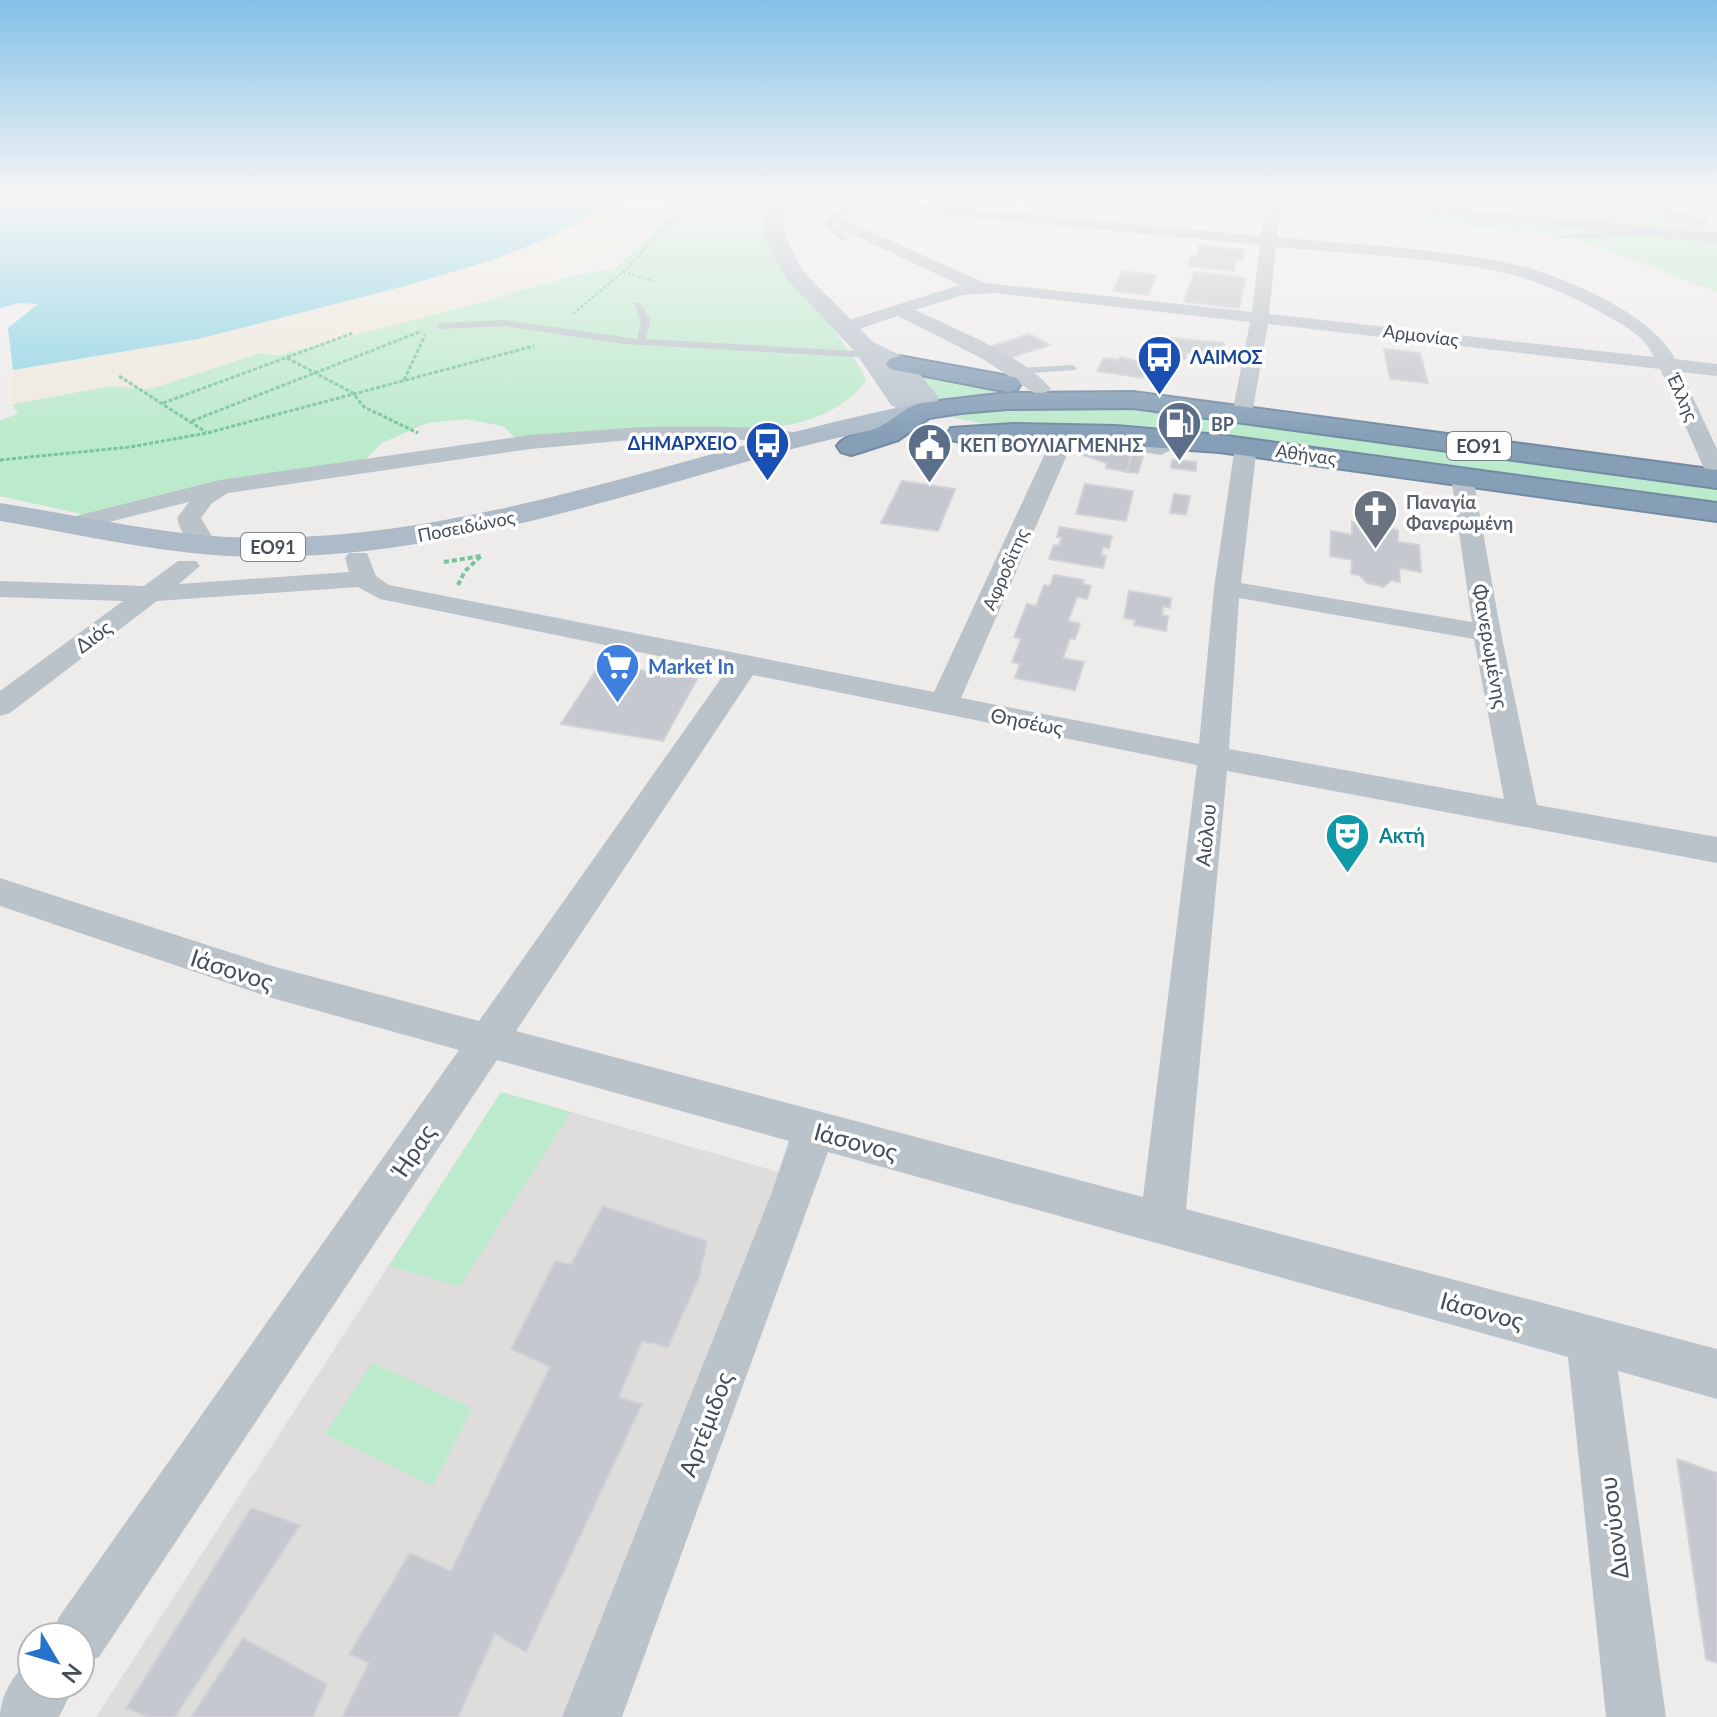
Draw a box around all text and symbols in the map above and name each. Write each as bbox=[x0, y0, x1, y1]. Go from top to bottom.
street label: Αρμονίας bbox=[1382, 319, 1461, 351]
bus stop icon: ΛΑΙΜΟΣ bbox=[1135, 333, 1183, 396]
place label: ΛΑΙΜΟΣ bbox=[1189, 346, 1263, 368]
street label: Έλλης bbox=[1663, 370, 1703, 425]
fuel station icon: BP bbox=[1156, 400, 1204, 463]
place label: BP bbox=[1211, 413, 1234, 435]
bus stop icon: ΔΗΜΑΡΧΕΙΟ bbox=[744, 419, 792, 482]
public building icon: ΚΕΠ ΒΟΥΛΙΑΓΜΕΝΗΣ bbox=[905, 421, 953, 484]
place label: ΔΗΜΑΡΧΕΙΟ bbox=[628, 432, 737, 454]
road number: ΕΟ91 bbox=[1447, 432, 1511, 460]
place label: ΚΕΠ ΒΟΥΛΙΑΓΜΕΝΗΣ bbox=[960, 434, 1143, 456]
street label: Αθήνας bbox=[1274, 439, 1338, 469]
church icon: Παναγία Φανερωμένη bbox=[1351, 488, 1399, 551]
place label: Παναγία Φανερωμένη bbox=[1406, 491, 1513, 534]
street label: Ποσειδώνος bbox=[416, 506, 517, 546]
street label: Αφροδίτης bbox=[977, 524, 1033, 613]
road number: ΕΟ91 bbox=[241, 533, 305, 561]
street label: Φανερωμένης bbox=[1468, 582, 1514, 710]
street label: Διός bbox=[70, 615, 116, 657]
supermarket icon: Market In bbox=[593, 642, 641, 705]
place label: Market In bbox=[648, 654, 734, 678]
street label: Θησέως bbox=[989, 702, 1065, 740]
street label: Αιόλου bbox=[1190, 803, 1220, 867]
theatre icon: Ακτή bbox=[1324, 811, 1372, 874]
place label: Ακτή bbox=[1378, 823, 1425, 847]
street label: Ιάσονος bbox=[187, 942, 277, 996]
street label: Ιάσονος bbox=[811, 1116, 901, 1166]
street label: Ήρας bbox=[384, 1118, 441, 1183]
street label: Ιάσονος bbox=[1437, 1285, 1527, 1335]
street label: Αρτέμιδος bbox=[672, 1368, 738, 1480]
street label: Διονύσου bbox=[1592, 1475, 1634, 1581]
north arrow bbox=[16, 1621, 96, 1701]
text: N bbox=[56, 1659, 88, 1689]

